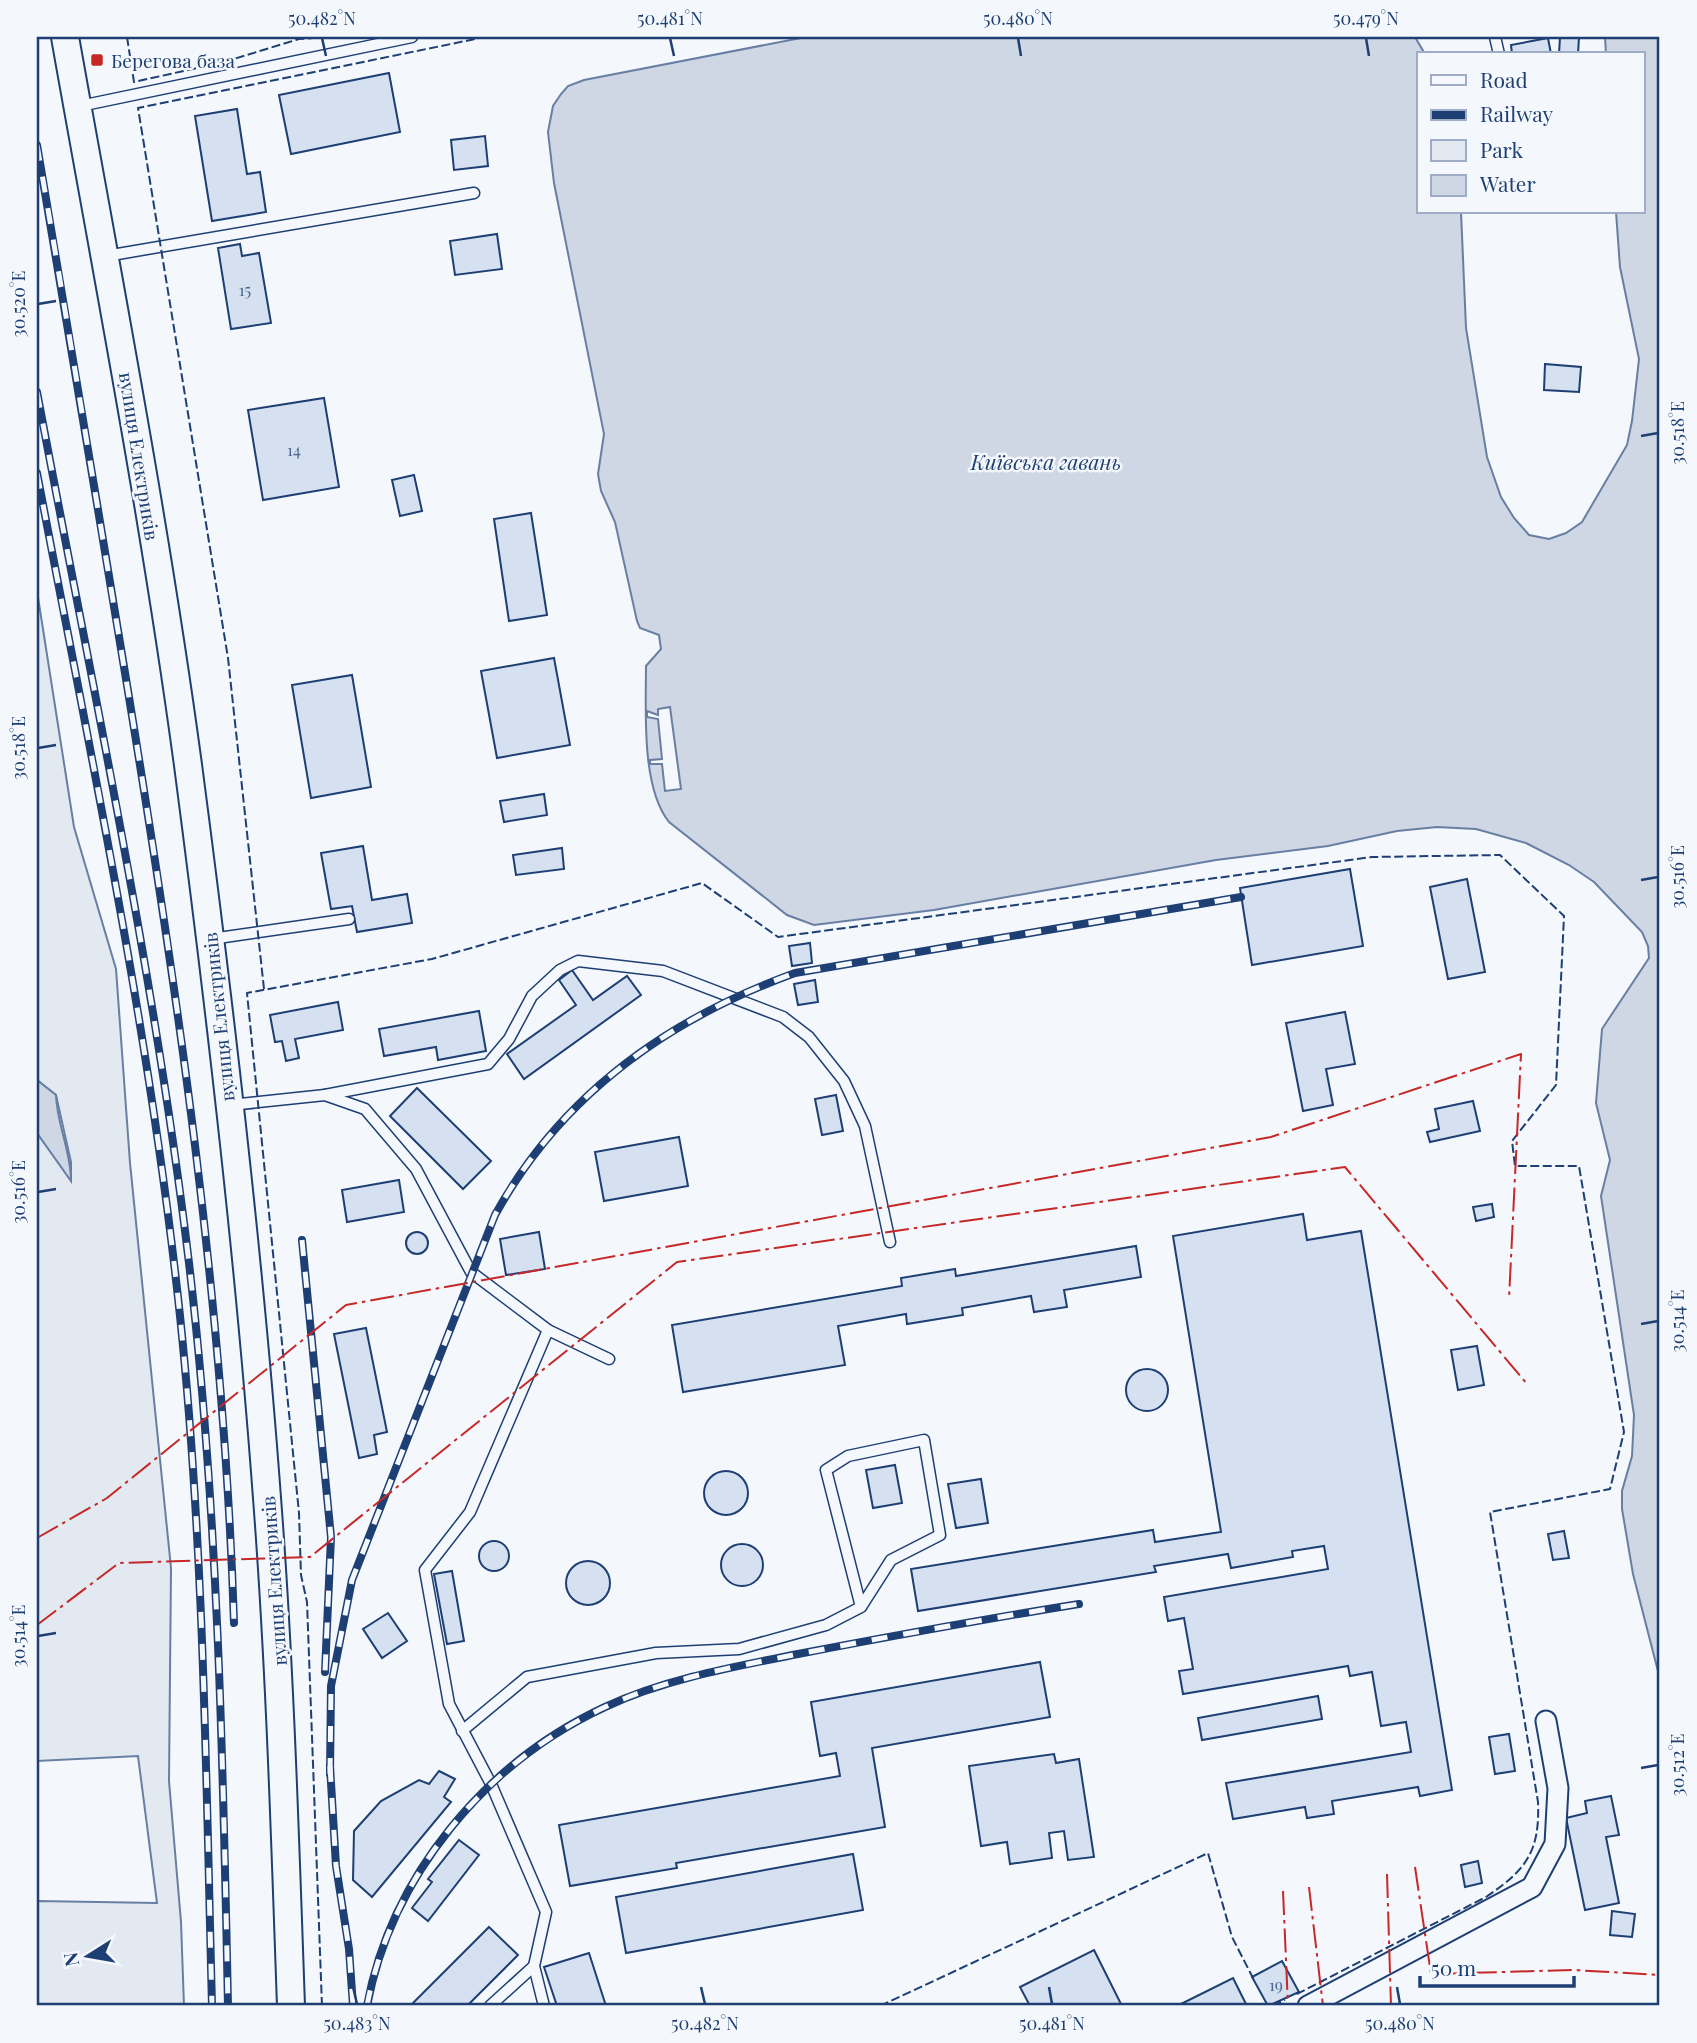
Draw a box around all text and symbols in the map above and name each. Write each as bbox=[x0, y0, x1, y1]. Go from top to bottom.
text: 50.482°N bbox=[288, 6, 356, 30]
text: 50.481°N bbox=[637, 6, 703, 30]
text: 50.480°N bbox=[983, 6, 1053, 30]
text: 50.479°N bbox=[1333, 6, 1399, 30]
place label: Берегова база bbox=[111, 47, 235, 73]
marker: Берегова база bbox=[89, 52, 105, 68]
legend bbox=[1417, 52, 1644, 214]
text: Road bbox=[1480, 65, 1528, 93]
text: Railway bbox=[1480, 99, 1554, 127]
text: Park bbox=[1480, 135, 1524, 163]
text: Water bbox=[1479, 169, 1536, 197]
text: 30.520°E bbox=[6, 271, 30, 337]
house number: 15 bbox=[239, 279, 251, 300]
street label: вулиця Електриків bbox=[114, 370, 166, 542]
text: 30.518°E bbox=[1665, 401, 1689, 465]
house number: 14 bbox=[287, 439, 301, 460]
water label: Київська гавань bbox=[970, 447, 1121, 475]
text: 30.518°E bbox=[6, 716, 30, 780]
text: 30.516°E bbox=[1665, 845, 1689, 909]
street label: вулиця Електриків bbox=[196, 931, 240, 1103]
text: 30.516°E bbox=[6, 1160, 30, 1224]
text: 30.514°E bbox=[1665, 1289, 1689, 1352]
street label: вулиця Електриків bbox=[254, 1495, 292, 1667]
text: 30.514°E bbox=[6, 1604, 30, 1667]
text: 30.512°E bbox=[1665, 1734, 1689, 1796]
north arrow bbox=[52, 1920, 122, 1990]
scale bar bbox=[1420, 1945, 1574, 1989]
text: N bbox=[56, 1950, 84, 1969]
text: 50 m bbox=[1431, 1953, 1477, 1981]
house number: 19 bbox=[1269, 1974, 1283, 1995]
text: 50.483°N bbox=[323, 2011, 391, 2035]
text: 50.482°N bbox=[671, 2011, 739, 2035]
text: 50.481°N bbox=[1019, 2011, 1085, 2035]
text: 50.480°N bbox=[1365, 2011, 1435, 2035]

